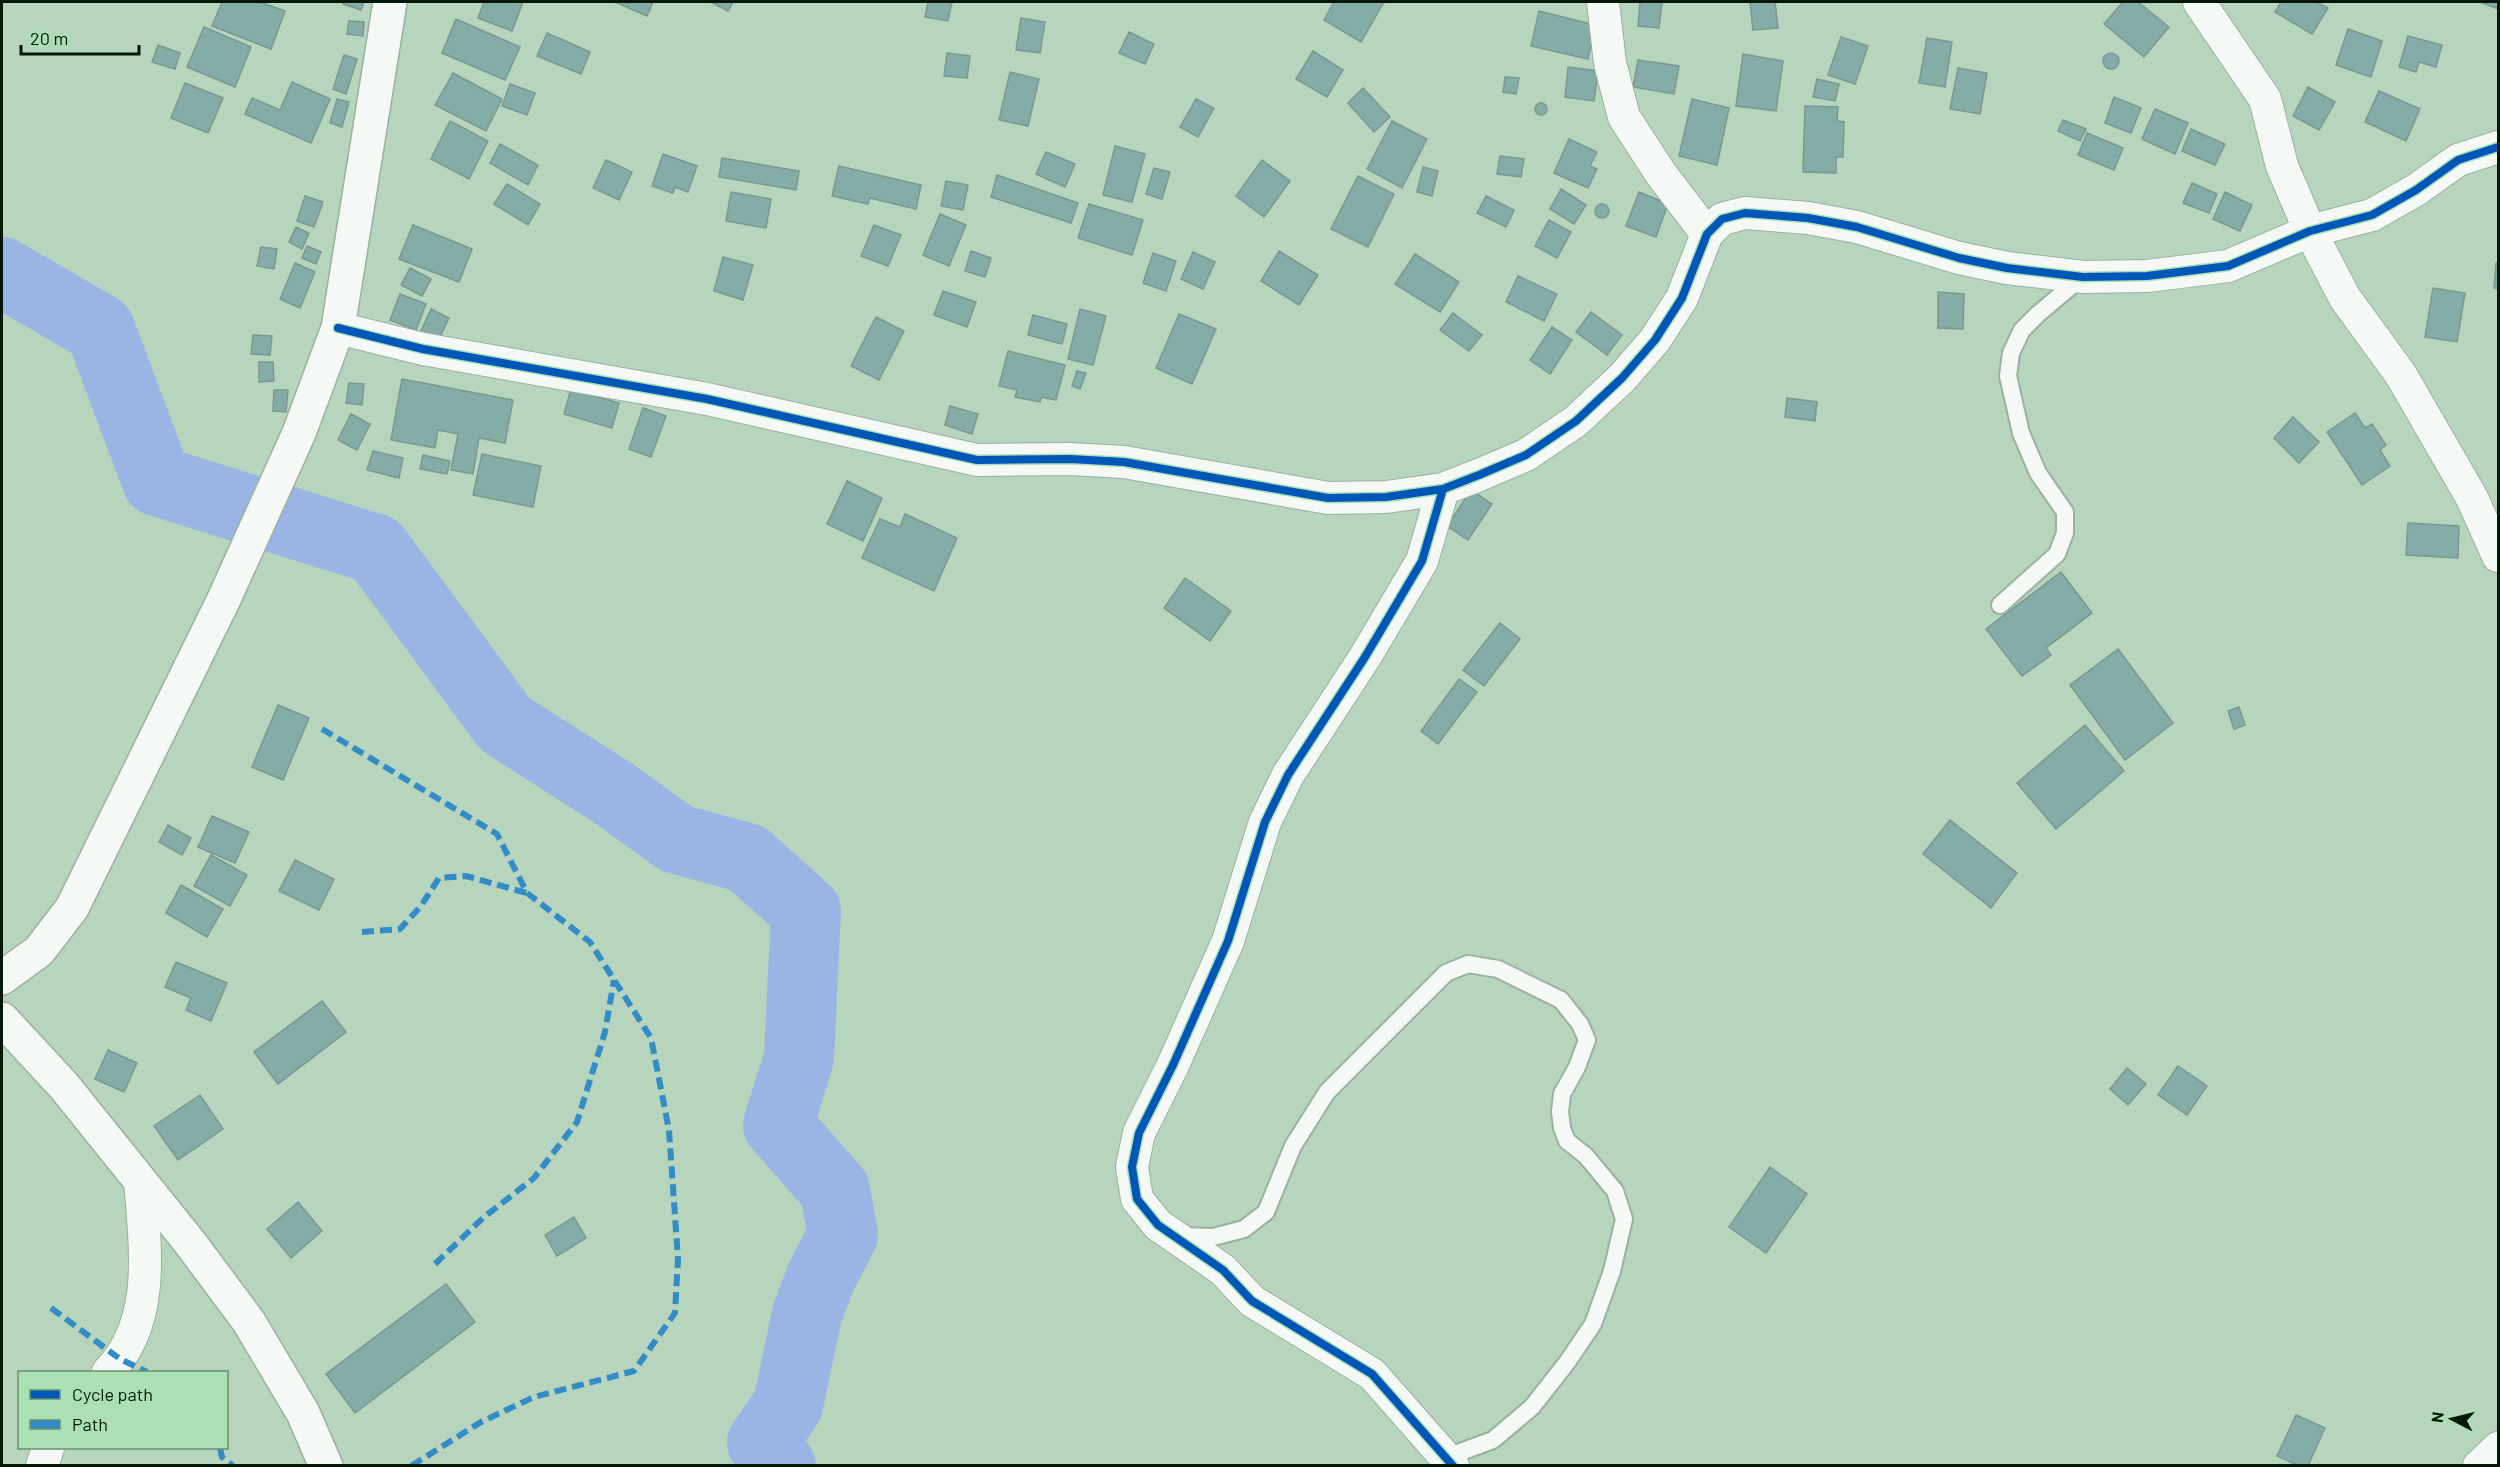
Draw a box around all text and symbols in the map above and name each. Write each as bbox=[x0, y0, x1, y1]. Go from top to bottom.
scale bar bbox=[21, 18, 140, 56]
text: 20 m bbox=[30, 27, 68, 49]
legend bbox=[18, 1371, 228, 1449]
text: Cycle path bbox=[72, 1383, 153, 1405]
north arrow bbox=[2422, 1389, 2482, 1449]
text: N bbox=[2427, 1411, 2447, 1424]
text: Path bbox=[72, 1413, 108, 1435]

